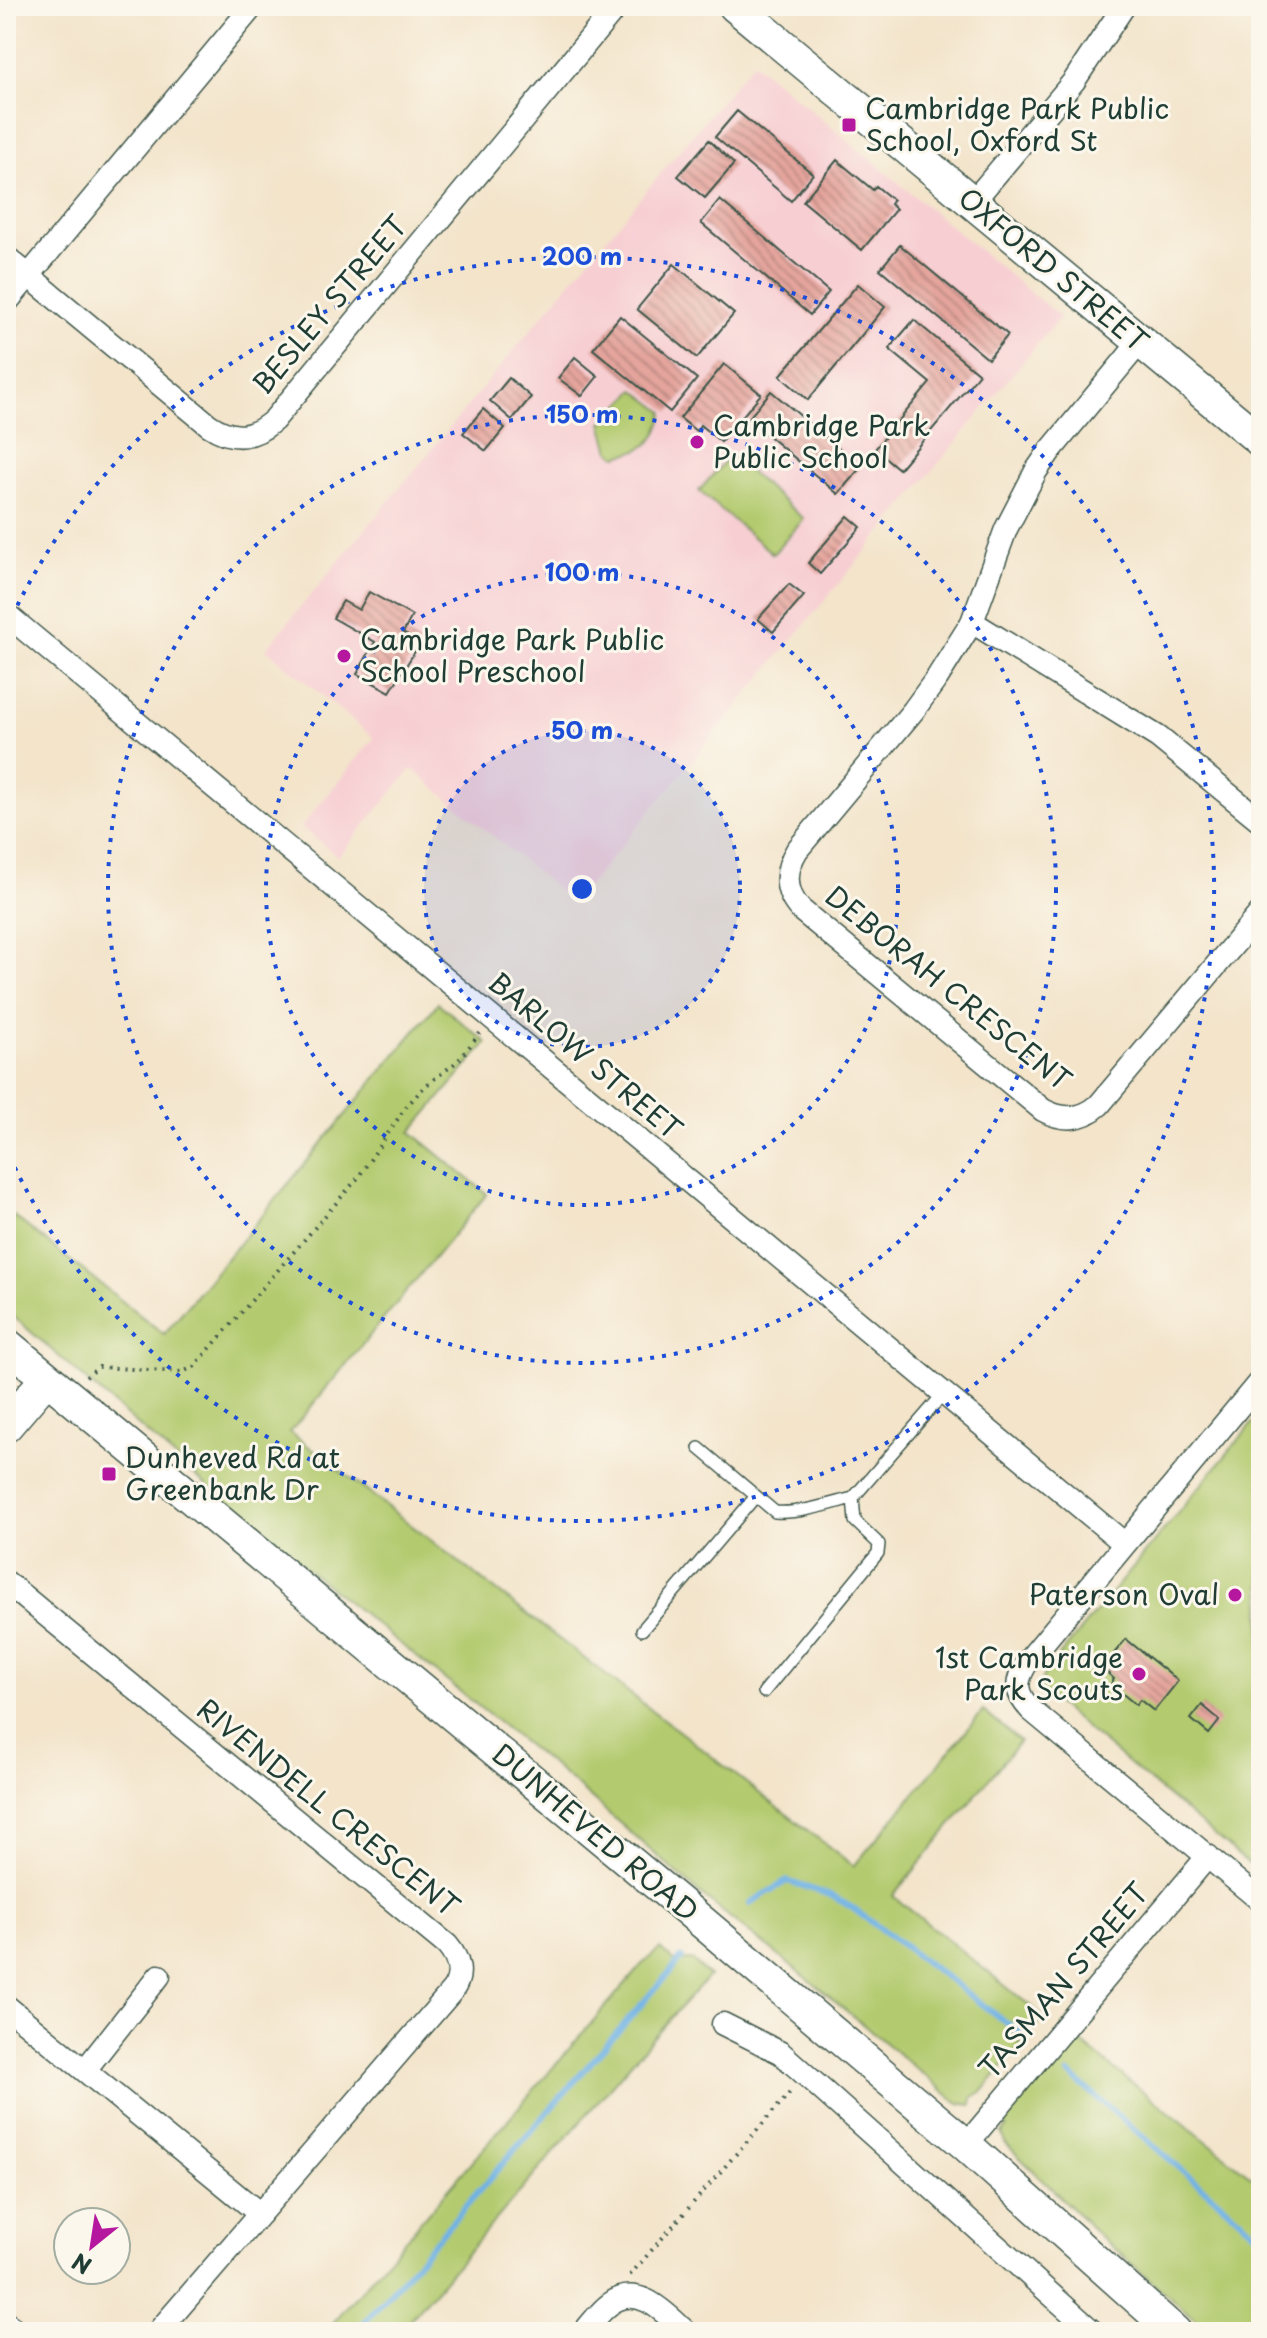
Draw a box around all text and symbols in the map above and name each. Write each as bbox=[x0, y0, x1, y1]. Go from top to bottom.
place label: Cambridge Park Public School, Oxford St bbox=[865, 86, 1169, 161]
marker: Cambridge Park Public School, Oxford St bbox=[840, 116, 858, 134]
street label: OXFORD STREET bbox=[949, 176, 1159, 362]
street label: BESLEY STREET bbox=[241, 204, 417, 403]
text: 200 m bbox=[542, 237, 622, 273]
text: 150 m bbox=[546, 395, 618, 431]
place label: Cambridge Park Public School bbox=[713, 403, 930, 478]
marker: Cambridge Park Public School bbox=[688, 433, 706, 451]
text: 100 m bbox=[545, 553, 619, 589]
place label: Cambridge Park Public School Preschool bbox=[360, 617, 664, 692]
marker: Cambridge Park Public School Preschool bbox=[335, 647, 353, 665]
text: 50 m bbox=[551, 711, 613, 747]
street label: DEBORAH CRESCENT bbox=[817, 874, 1081, 1100]
centre of rings bbox=[568, 875, 596, 903]
street label: BARLOW STREET bbox=[480, 961, 693, 1149]
place label: Dunheved Rd at Greenbank Dr bbox=[125, 1435, 340, 1510]
marker: Dunheved Rd at Greenbank Dr bbox=[100, 1465, 118, 1483]
place label: Paterson Oval bbox=[1029, 1572, 1219, 1615]
marker: Paterson Oval bbox=[1226, 1586, 1244, 1604]
place label: 1st Cambridge Park Scouts bbox=[935, 1635, 1123, 1710]
marker: 1st Cambridge Park Scouts bbox=[1130, 1665, 1148, 1683]
street label: RIVENDELL CRESCENT bbox=[188, 1687, 470, 1927]
street label: DUNHEVED ROAD bbox=[483, 1733, 709, 1931]
street label: TASMAN STREET bbox=[968, 1872, 1159, 2088]
north arrow bbox=[52, 2206, 132, 2286]
text: N bbox=[65, 2246, 97, 2283]

